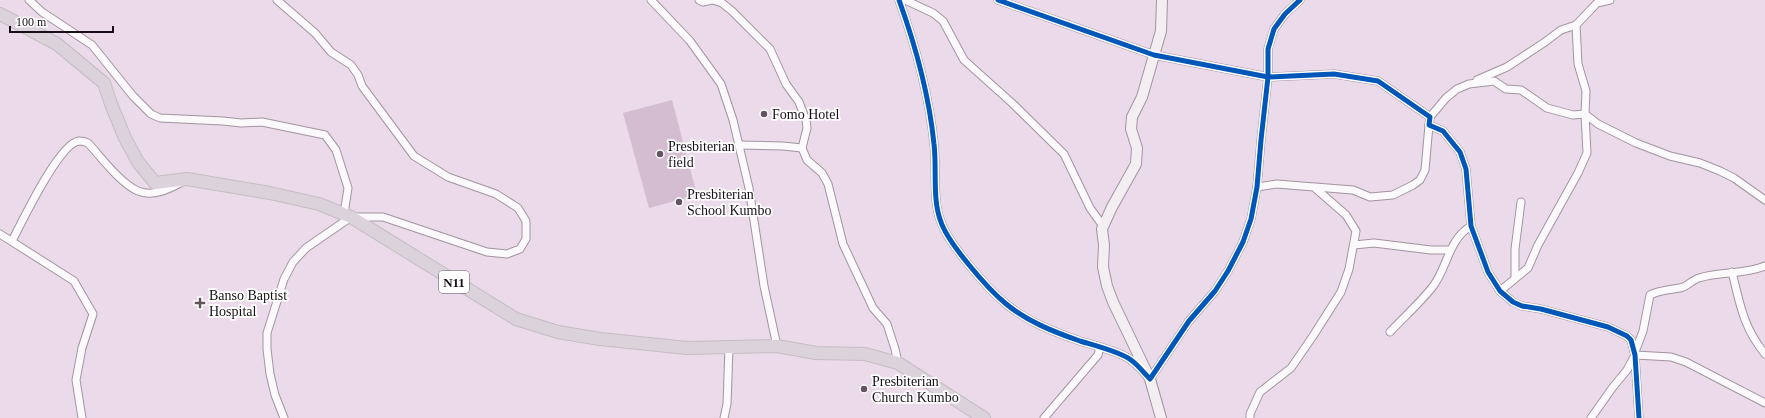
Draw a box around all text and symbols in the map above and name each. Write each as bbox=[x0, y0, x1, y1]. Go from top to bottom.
scale bar bbox=[10, 8, 113, 34]
text: 100 m bbox=[16, 15, 47, 29]
place label: Fomo Hotel bbox=[772, 107, 839, 122]
marker: Fomo Hotel bbox=[759, 109, 769, 119]
place label: Presbiterian field bbox=[668, 139, 735, 170]
marker: Presbiterian field bbox=[655, 149, 665, 159]
place label: Presbiterian School Kumbo bbox=[687, 187, 771, 218]
marker: Presbiterian School Kumbo bbox=[674, 197, 684, 207]
road number: N11 bbox=[439, 271, 469, 293]
place label: Banso Baptist Hospital bbox=[209, 288, 287, 319]
marker: Banso Baptist Hospital bbox=[194, 297, 206, 309]
place label: Presbiterian Church Kumbo bbox=[872, 374, 959, 405]
marker: Presbiterian Church Kumbo bbox=[859, 384, 869, 394]

